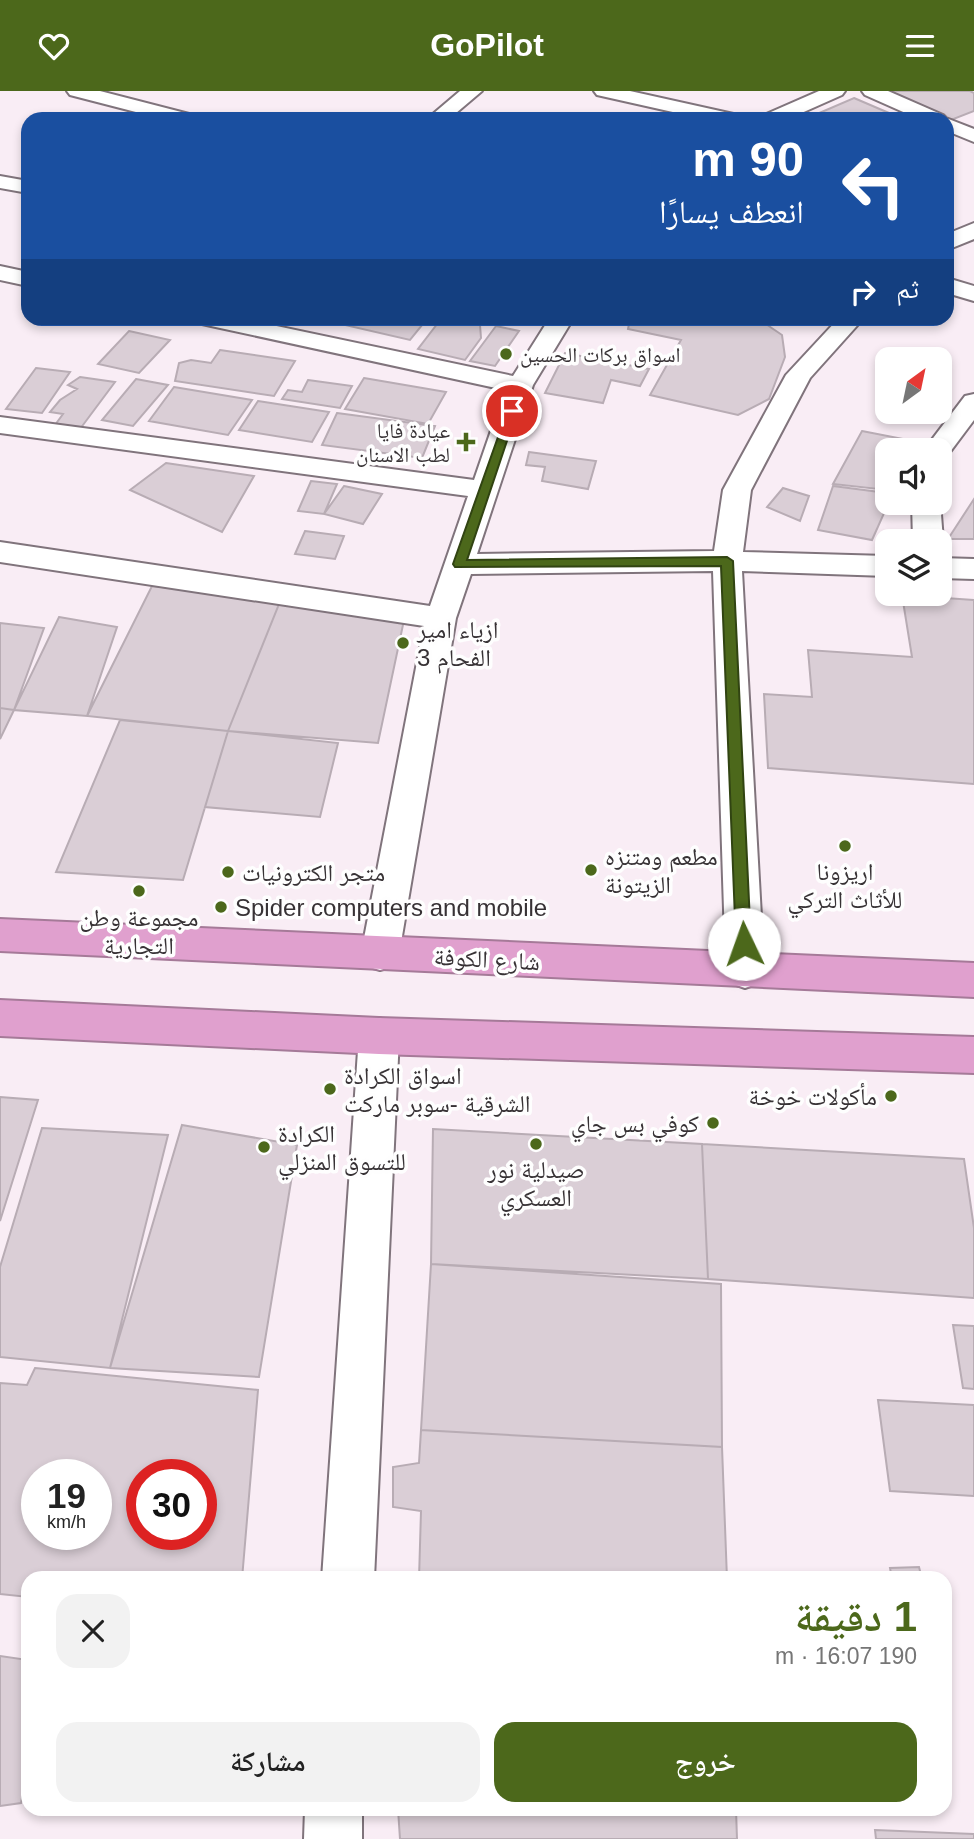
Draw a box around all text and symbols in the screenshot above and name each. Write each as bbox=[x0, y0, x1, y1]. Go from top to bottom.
icon: heart bbox=[35, 27, 73, 65]
text: GoPilot bbox=[430, 27, 544, 63]
icon: menu bbox=[901, 27, 939, 65]
text: 90 m bbox=[692, 132, 804, 186]
icon: left bbox=[828, 140, 919, 231]
text: انعطف يسارًا bbox=[659, 194, 804, 230]
icon: right bbox=[844, 273, 882, 311]
text: ثم bbox=[896, 274, 919, 304]
place label: اسواق بركات الحسين bbox=[520, 343, 681, 368]
marker: اسواق بركات الحسين bbox=[498, 346, 514, 362]
north arrow bbox=[875, 347, 952, 423]
map controls bbox=[875, 347, 952, 606]
pin bbox=[482, 381, 542, 441]
icon: arrive bbox=[493, 392, 531, 430]
place label: عيادة فايا لطب الاسنان bbox=[356, 419, 450, 467]
marker: عيادة فايا لطب الاسنان bbox=[456, 432, 476, 452]
button: sound bbox=[875, 438, 952, 515]
button: layers bbox=[875, 529, 952, 606]
place label: ازياء امير الفحام 3 bbox=[416, 616, 498, 674]
marker: ازياء امير الفحام 3 bbox=[395, 635, 411, 651]
marker: اريزونا للأثاث التركي bbox=[837, 838, 853, 854]
place label: مطعم ومتنزه الزيتونة bbox=[605, 843, 718, 898]
place label: اريزونا للأثاث التركي bbox=[788, 858, 902, 919]
place label: متجر الكترونيات bbox=[242, 859, 385, 886]
marker: مطعم ومتنزه الزيتونة bbox=[583, 862, 599, 878]
marker: متجر الكترونيات bbox=[220, 864, 236, 880]
marker: مجموعة وطن التجارية bbox=[131, 883, 147, 899]
place label: Spider computers and mobile bbox=[235, 894, 547, 921]
marker: Spider computers and mobile bbox=[213, 899, 229, 915]
place label: مجموعة وطن التجارية bbox=[80, 904, 198, 959]
position arrow bbox=[707, 907, 781, 981]
street label: شارع الكوفة bbox=[433, 943, 541, 977]
place label: اسواق الكرادة الشرقية -سوبر ماركت bbox=[344, 1062, 530, 1117]
marker: اسواق الكرادة الشرقية -سوبر ماركت bbox=[322, 1081, 338, 1097]
place label: مأكولات خوخة bbox=[749, 1083, 877, 1110]
marker: مأكولات خوخة bbox=[883, 1088, 899, 1104]
place label: كوفي بس جاي bbox=[571, 1110, 699, 1143]
marker: كوفي بس جاي bbox=[705, 1115, 721, 1131]
place label: الكرادة للتسوق المنزلي bbox=[278, 1120, 406, 1181]
marker: صيدلية نور العسكري bbox=[528, 1136, 544, 1152]
marker: الكرادة للتسوق المنزلي bbox=[256, 1139, 272, 1155]
place label: صيدلية نور العسكري bbox=[486, 1156, 585, 1217]
speed limit sign: 30 bbox=[126, 1459, 217, 1550]
text: 19 bbox=[47, 1476, 86, 1515]
text: km/h bbox=[47, 1512, 86, 1532]
text: 1 دقيقة bbox=[795, 1593, 917, 1640]
button: close bbox=[56, 1594, 130, 1668]
text: 190 m · 16:07 bbox=[775, 1643, 917, 1669]
button: مشاركة bbox=[56, 1722, 480, 1802]
button: خروج bbox=[494, 1722, 917, 1802]

